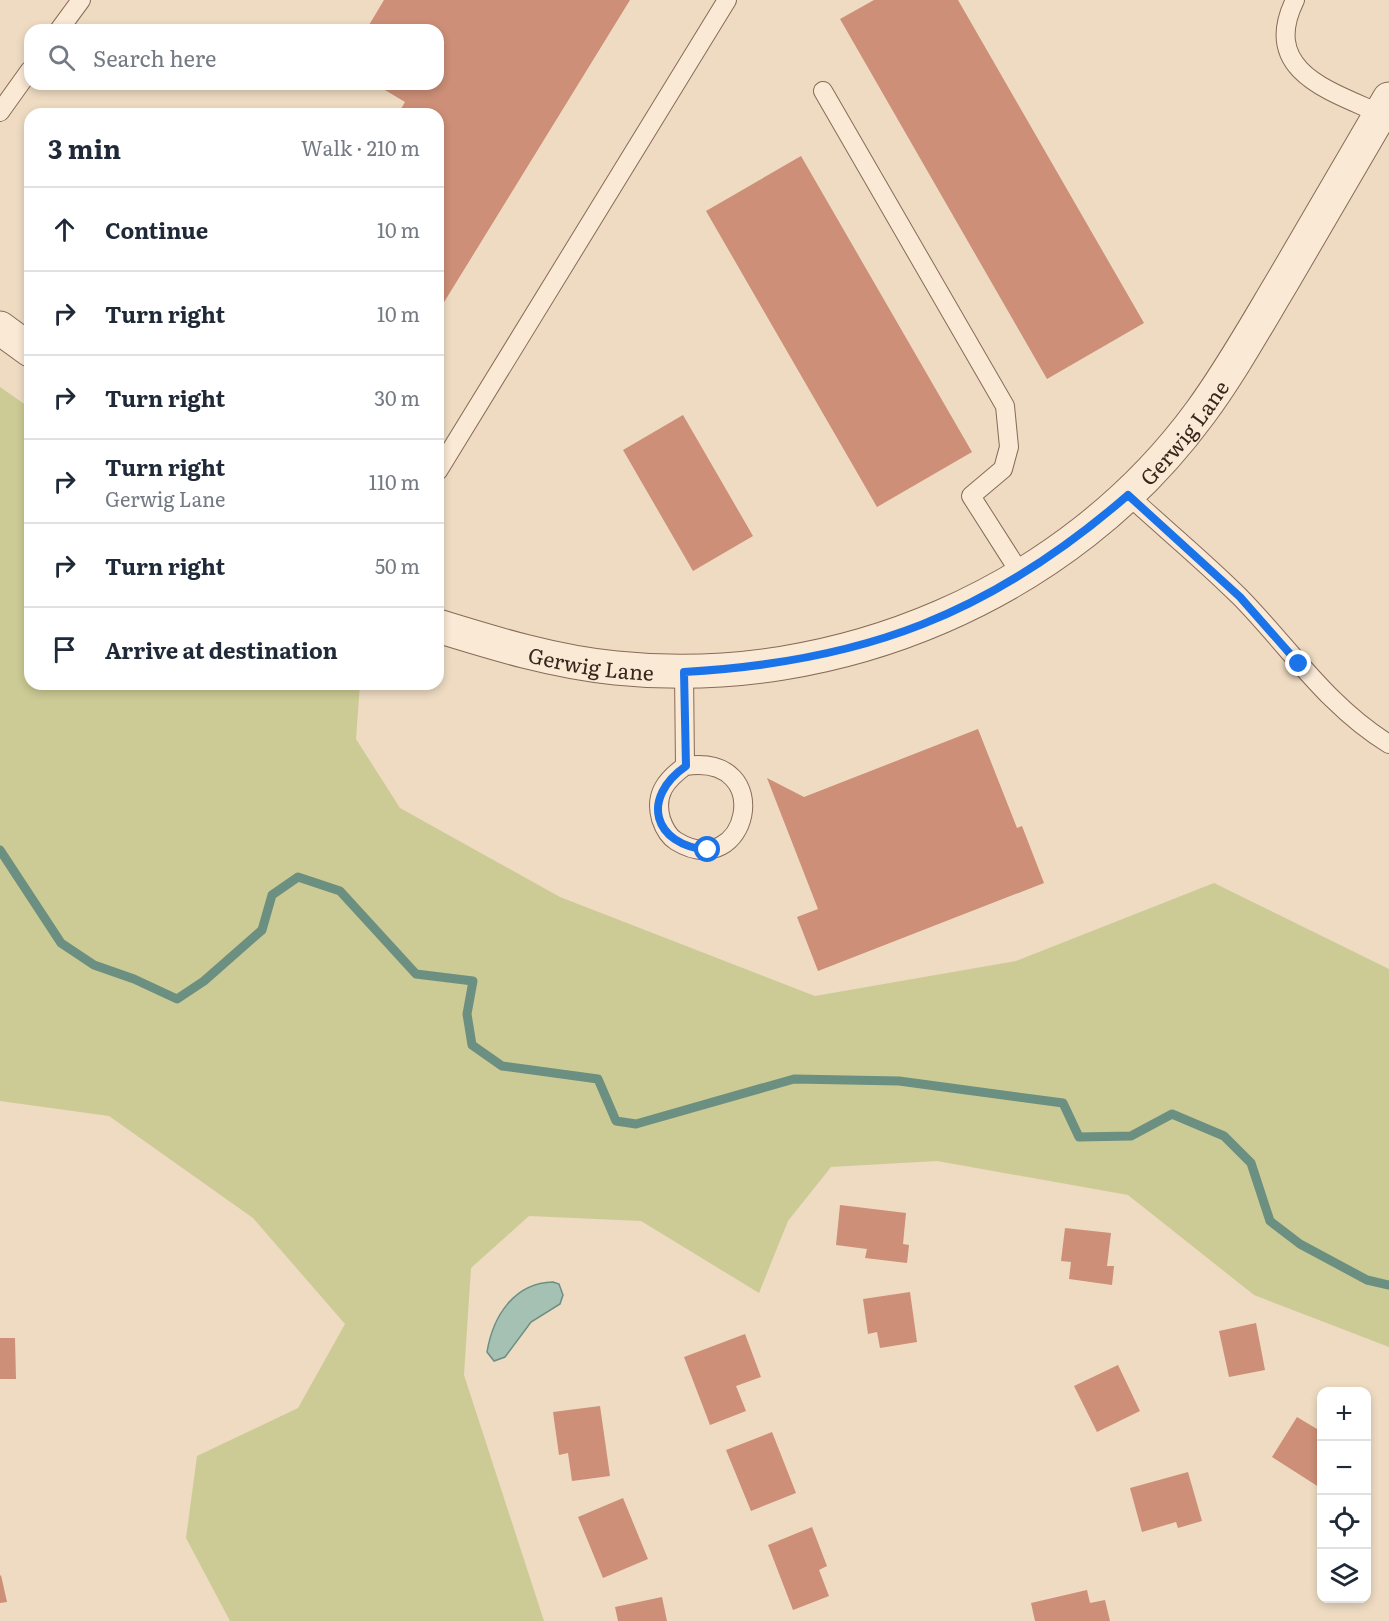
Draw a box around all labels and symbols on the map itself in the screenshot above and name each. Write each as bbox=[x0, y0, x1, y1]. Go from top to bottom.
street label: Gerwig Lane bbox=[1131, 373, 1235, 491]
street label: Gerwig Lane bbox=[525, 637, 655, 686]
route end bbox=[1285, 650, 1311, 676]
route start bbox=[694, 836, 720, 862]

